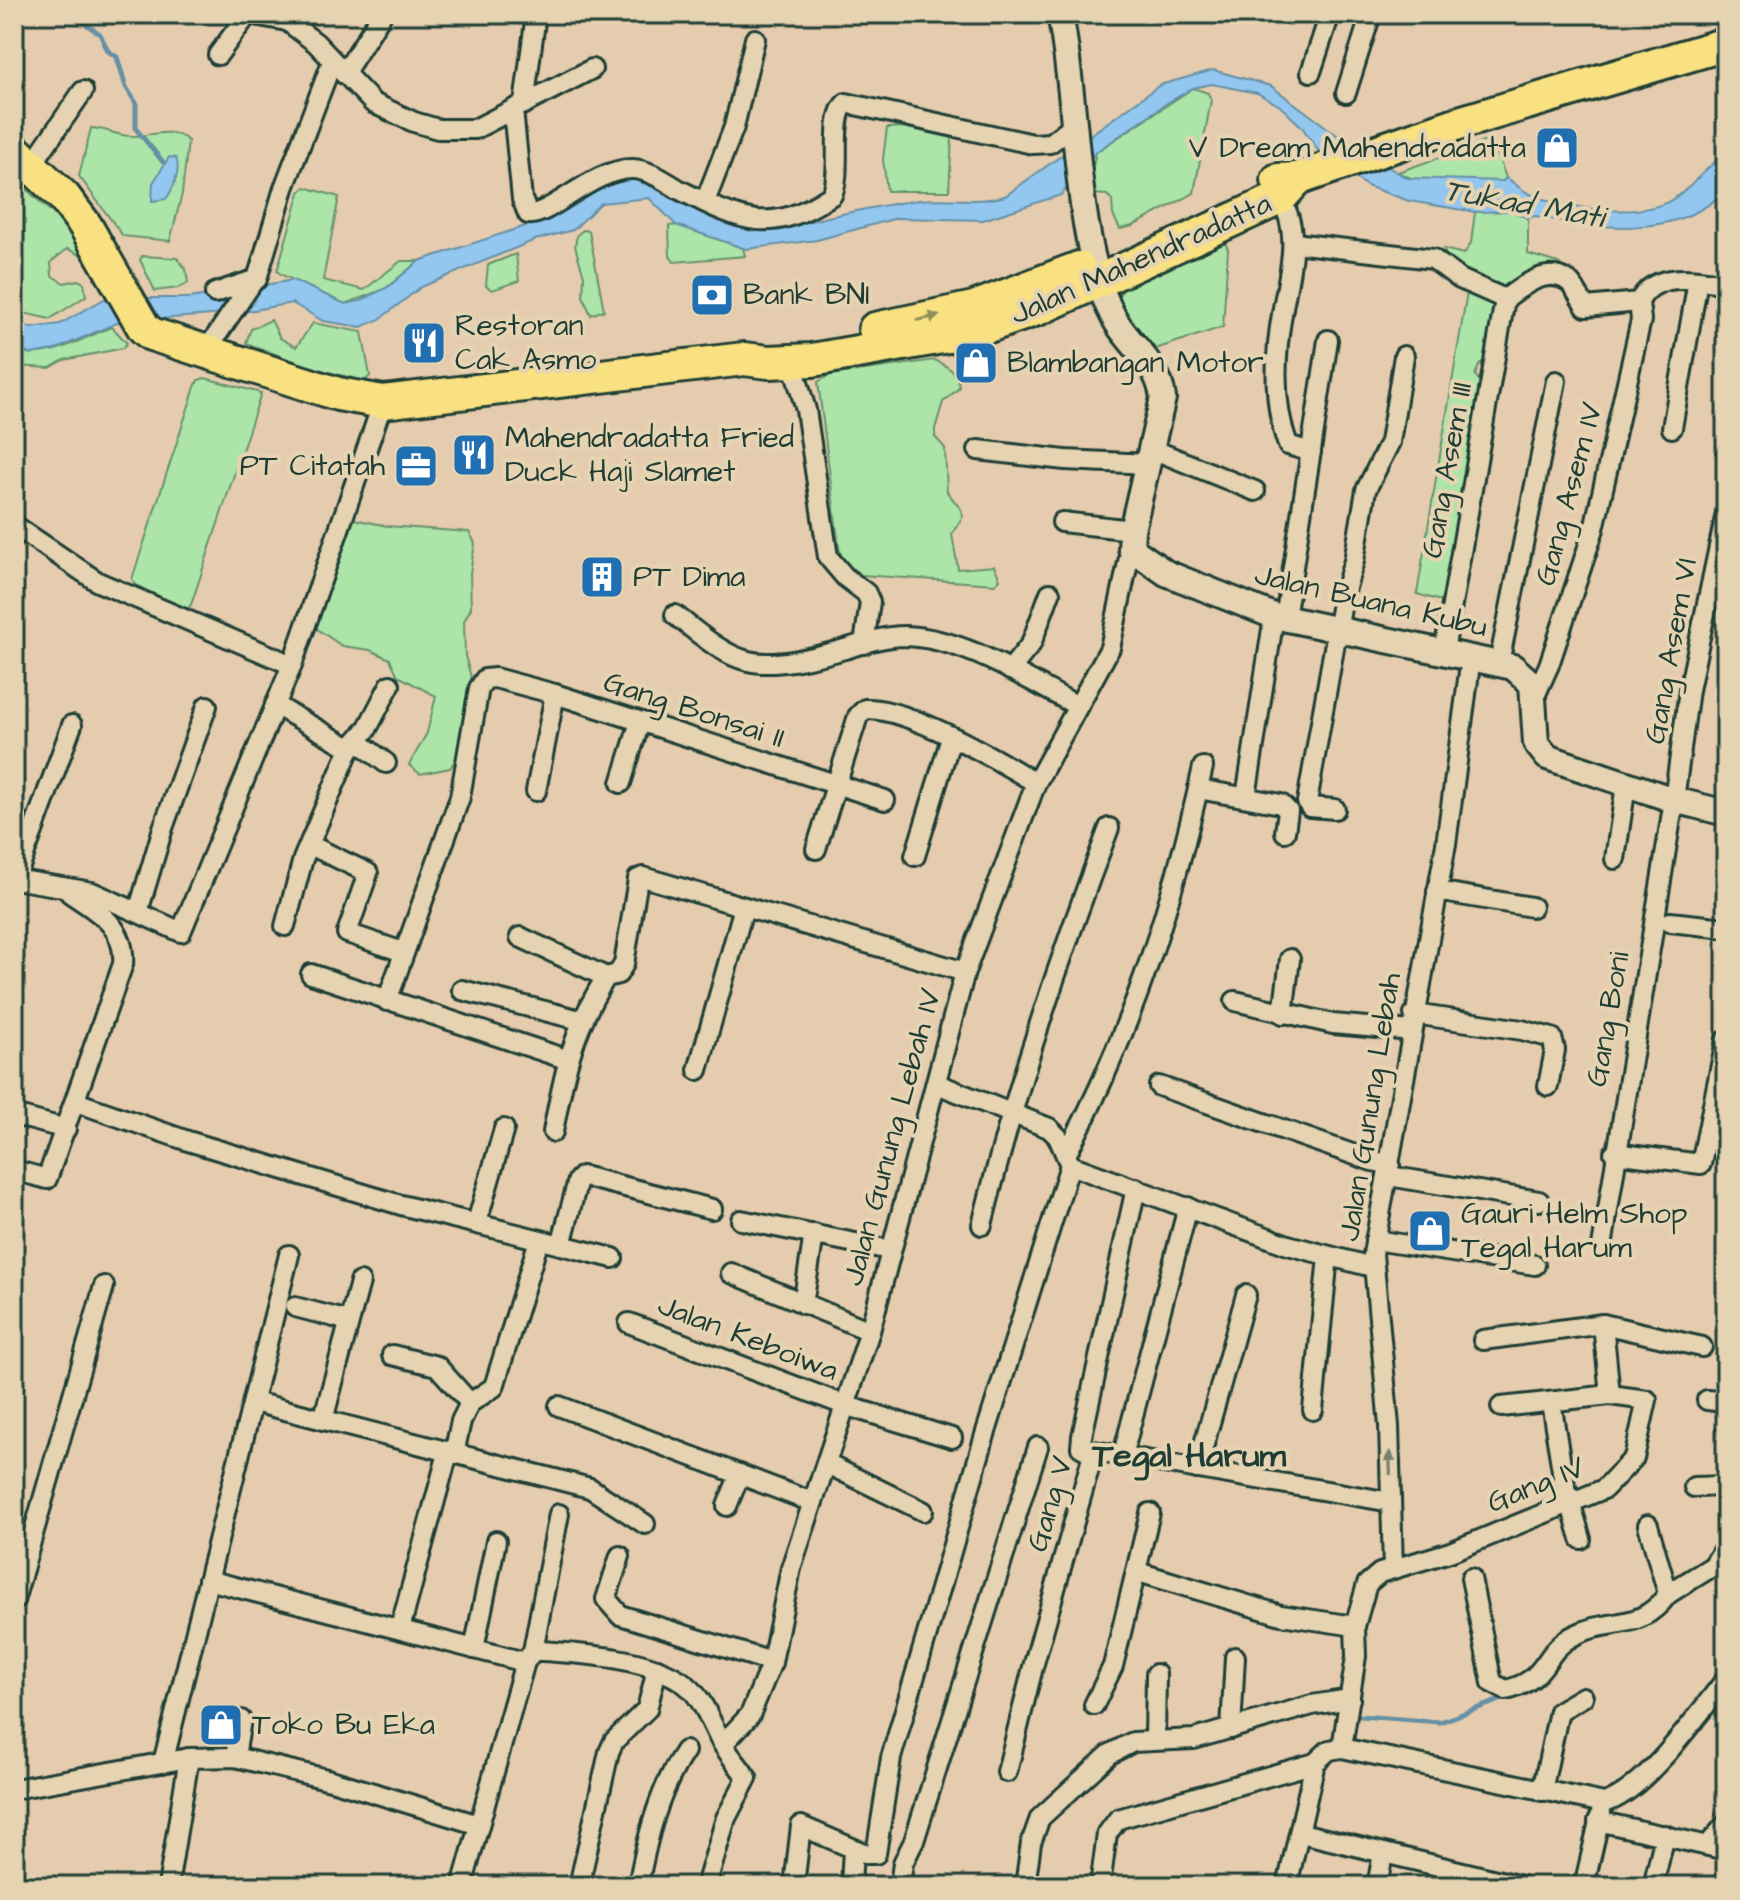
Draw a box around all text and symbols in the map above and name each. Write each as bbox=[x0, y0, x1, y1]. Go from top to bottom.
shop icon: V Dream Mahendradatta bbox=[1533, 124, 1581, 172]
place label: V Dream Mahendradatta bbox=[1189, 127, 1526, 169]
water label: Tukad Mati bbox=[1440, 168, 1612, 241]
street label: Jalan Mahendradatta bbox=[1004, 183, 1278, 335]
bank icon: Bank BNI bbox=[688, 271, 736, 319]
place label: Bank BNI bbox=[743, 274, 870, 316]
place label: Restoran Cak Asmo bbox=[455, 305, 597, 381]
one-way arrow bbox=[916, 312, 941, 324]
restaurant icon: Restoran Cak Asmo bbox=[400, 319, 448, 367]
shop icon: Blambangan Motor bbox=[952, 339, 1000, 387]
place label: Blambangan Motor bbox=[1007, 342, 1264, 385]
street label: Gang Asem III bbox=[1411, 379, 1484, 561]
street label: Gang Asem IV bbox=[1524, 398, 1615, 590]
place label: Mahendradatta Fried Duck Haji Slamet bbox=[505, 417, 794, 493]
restaurant icon: Mahendradatta Fried Duck Haji Slamet bbox=[450, 431, 498, 479]
office icon: PT Citatah bbox=[392, 442, 440, 490]
place label: PT Citatah bbox=[240, 445, 385, 487]
building icon: PT Dima bbox=[578, 553, 626, 601]
street label: Jalan Buana Kubu bbox=[1250, 554, 1492, 648]
street label: Gang Asem VI bbox=[1634, 555, 1709, 747]
place label: PT Dima bbox=[633, 556, 745, 598]
street label: Gang Bonsai II bbox=[598, 661, 790, 760]
street label: Gang Boni bbox=[1575, 948, 1642, 1090]
street label: Jalan Gunung Lebah bbox=[1328, 970, 1413, 1244]
street label: Jalan Gunung Lebah IV bbox=[832, 984, 953, 1291]
place label: Gauri Helm Shop Tegal Harum bbox=[1461, 1193, 1688, 1270]
shop icon: Gauri Helm Shop Tegal Harum bbox=[1406, 1207, 1454, 1255]
street label: Jalan Keboiwa bbox=[652, 1284, 844, 1392]
district label: Tegal Harum bbox=[1091, 1432, 1286, 1481]
street label: Gang IV bbox=[1481, 1446, 1592, 1524]
one-way arrow bbox=[1384, 1450, 1397, 1475]
street label: Gang V bbox=[1016, 1451, 1085, 1557]
shop icon: Toko Bu Eka bbox=[197, 1701, 245, 1749]
place label: Toko Bu Eka bbox=[252, 1704, 435, 1746]

